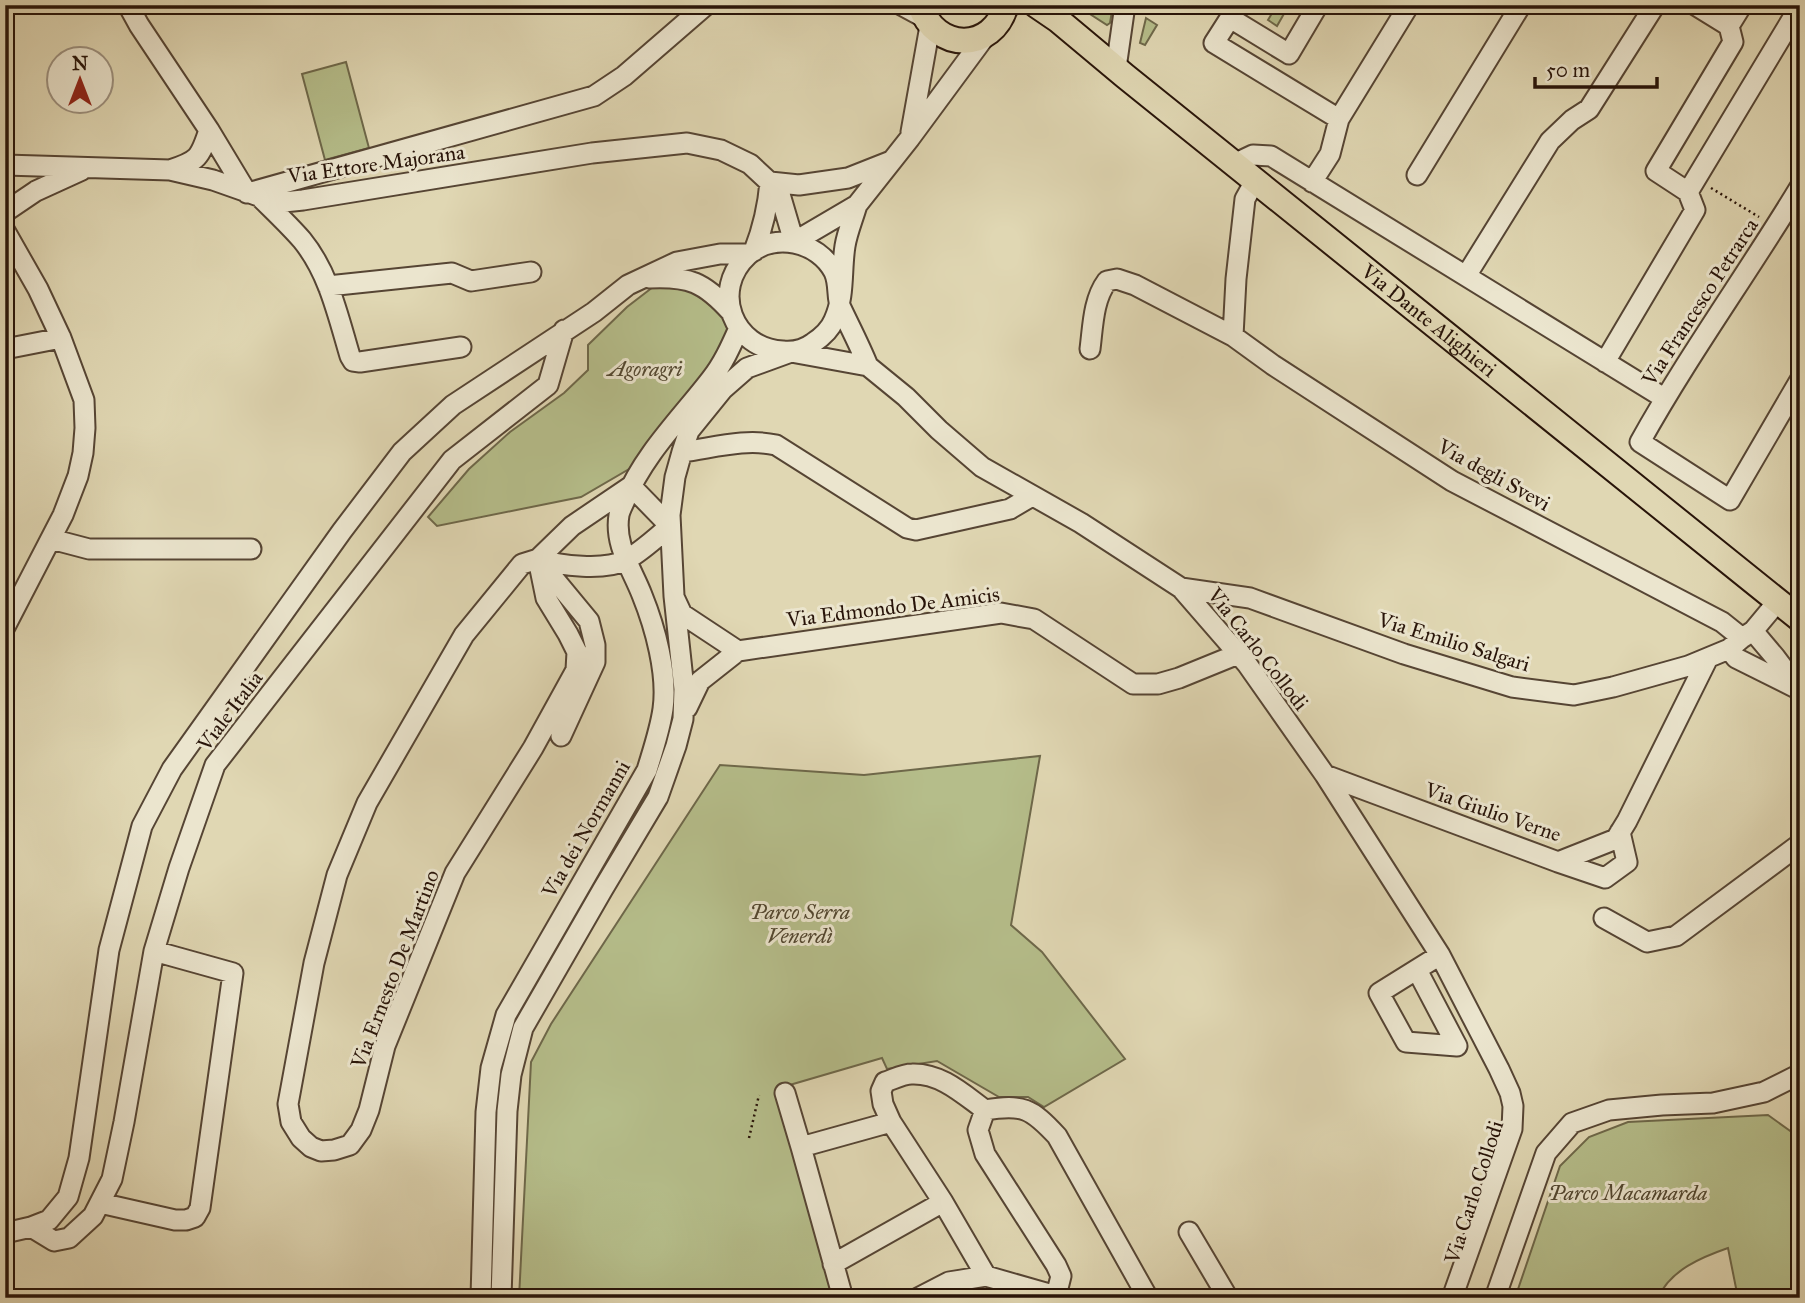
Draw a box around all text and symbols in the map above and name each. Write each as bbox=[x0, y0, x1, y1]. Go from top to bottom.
north arrow bbox=[46, 46, 116, 116]
scale bar bbox=[1535, 46, 1658, 90]
text: N bbox=[72, 52, 88, 75]
text: 50 m bbox=[1546, 57, 1591, 83]
street label: Via Ettore Majorana bbox=[285, 139, 466, 189]
street label: Via Francesco Petrarca bbox=[1636, 213, 1764, 391]
street label: Via Dante Alighieri bbox=[1355, 258, 1502, 383]
park label: Agoragri bbox=[606, 356, 682, 382]
street label: Via degli Svevi bbox=[1432, 433, 1555, 517]
street label: Via Edmondo De Amicis bbox=[784, 581, 1001, 633]
street label: Via Carlo Collodi bbox=[1201, 582, 1314, 716]
street label: Via Emilio Salgari bbox=[1374, 606, 1533, 678]
street label: Viale Italia bbox=[191, 666, 269, 757]
street label: Via dei Normanni bbox=[536, 755, 636, 903]
street label: Via Giulio Verne bbox=[1421, 776, 1565, 848]
street label: Via Ernesto De Martino bbox=[345, 866, 445, 1073]
park label: Parco Serra Venerdì bbox=[750, 899, 850, 949]
street label: Via Carlo Collodi bbox=[1438, 1117, 1509, 1268]
park label: Parco Macamarda bbox=[1549, 1180, 1707, 1206]

